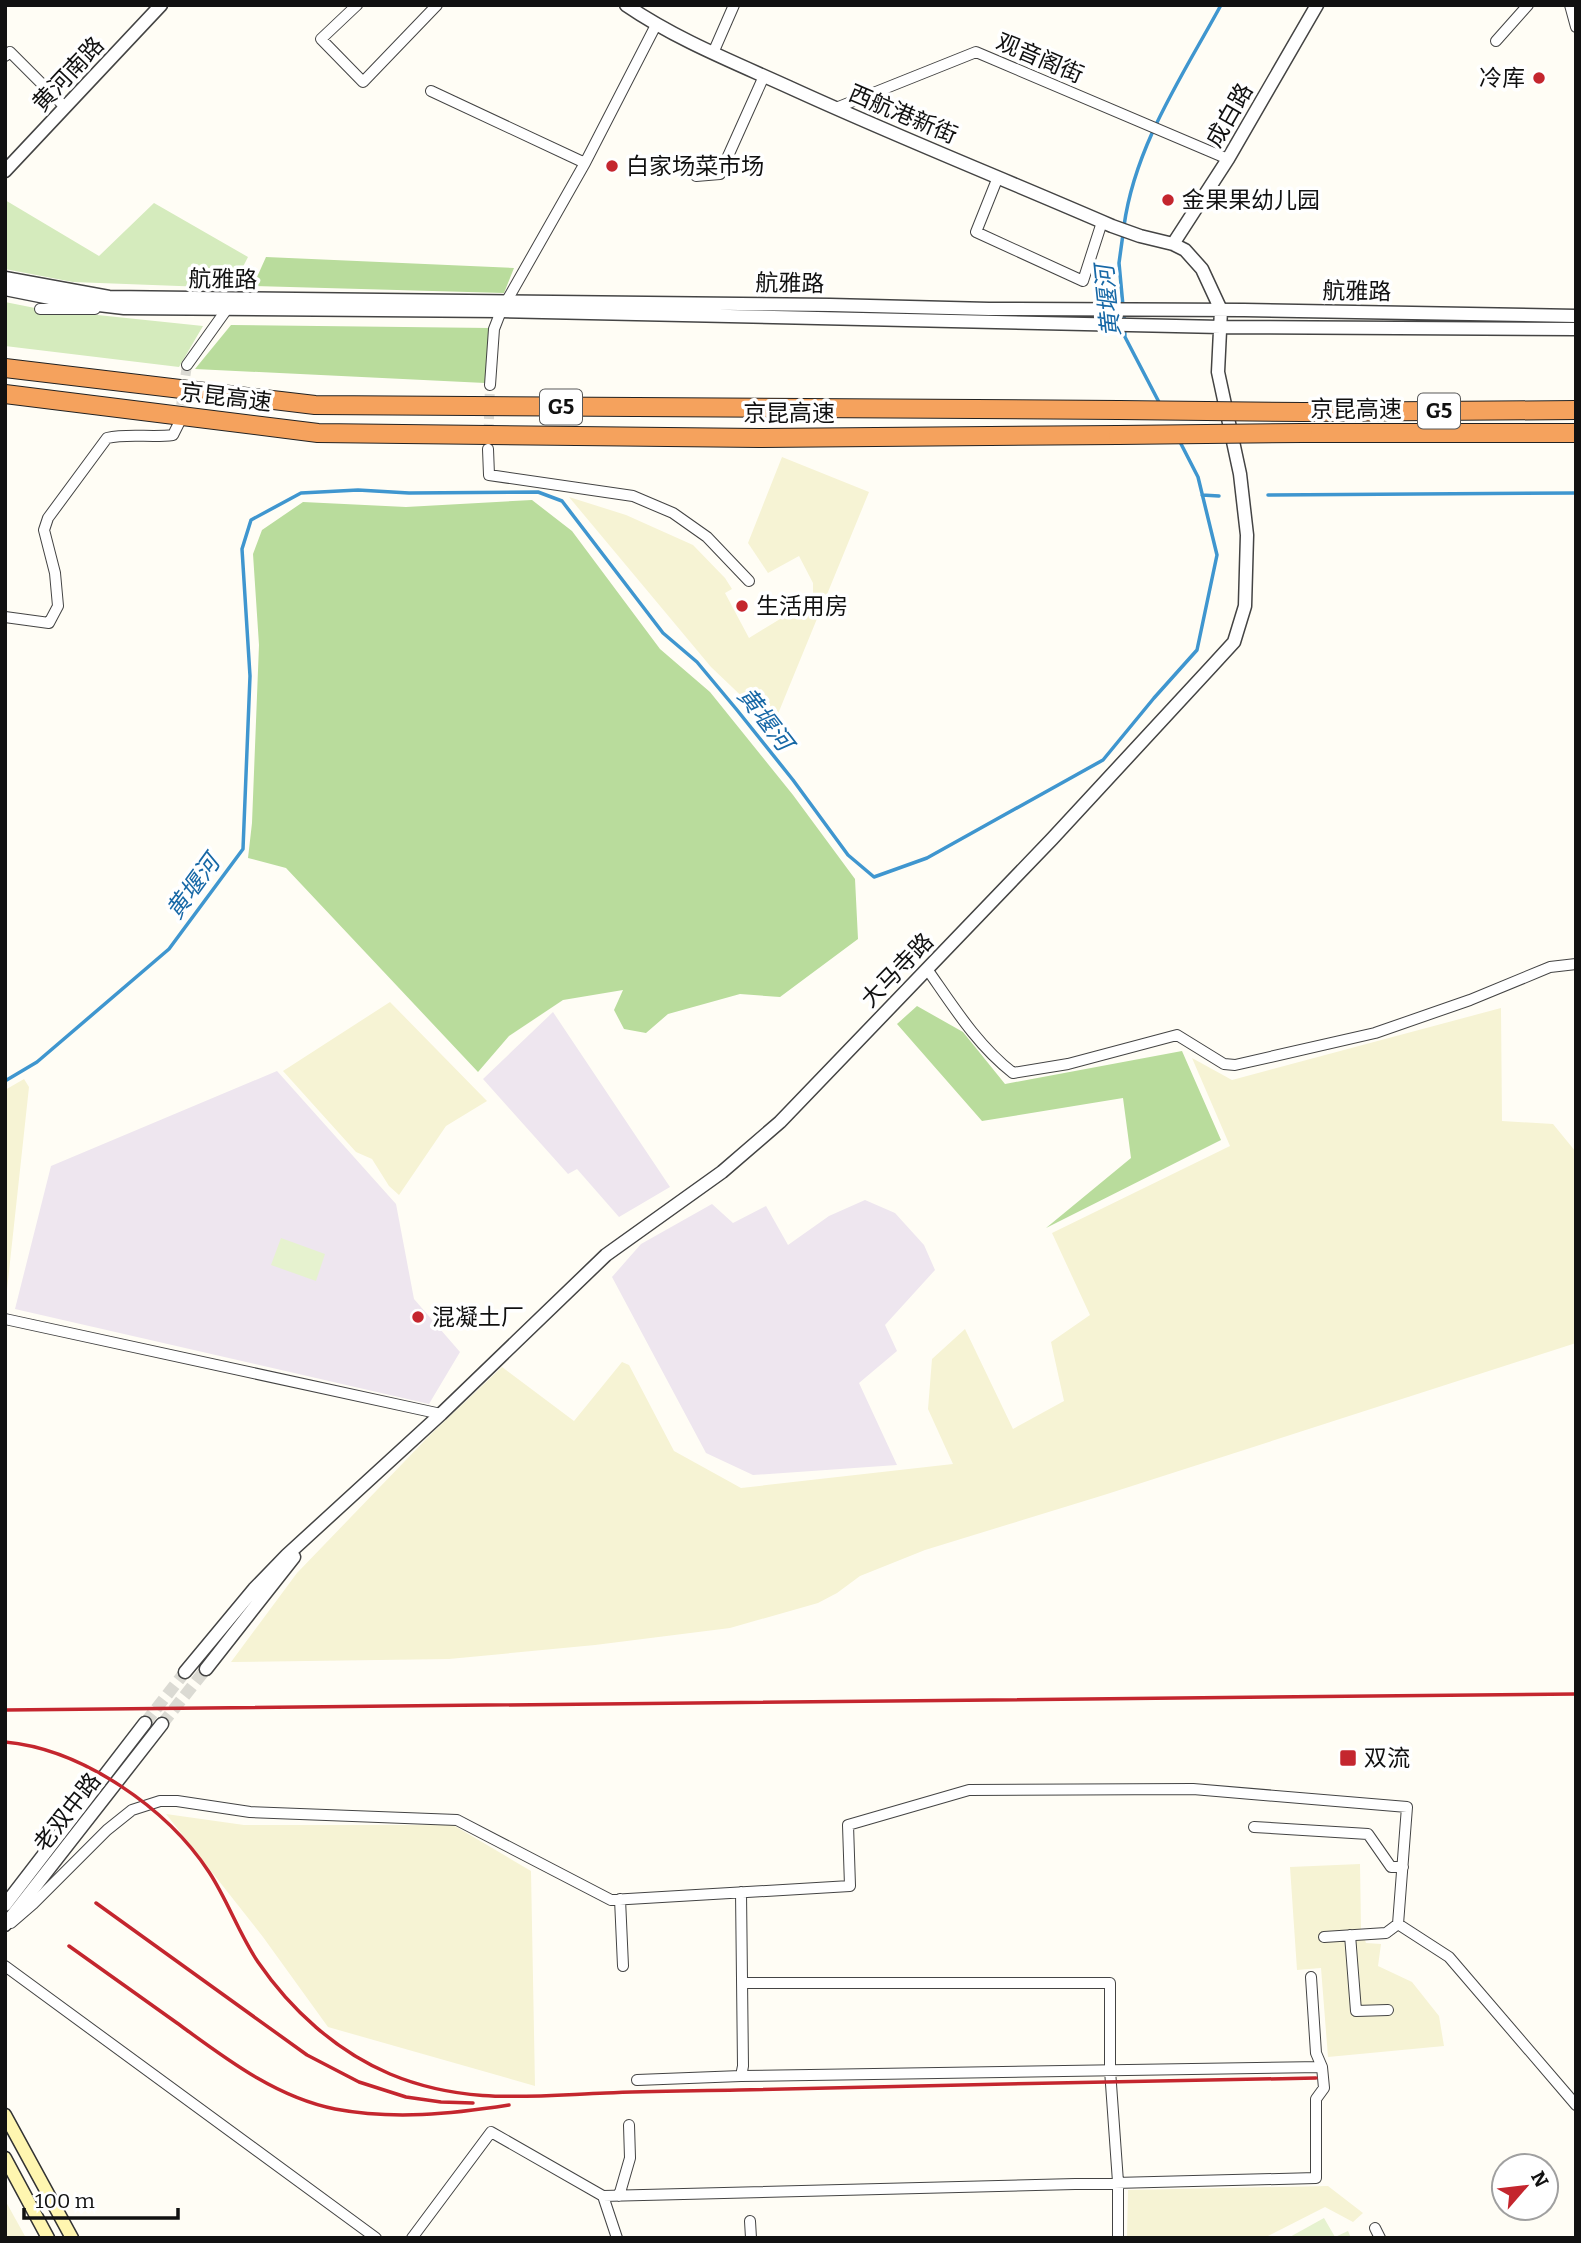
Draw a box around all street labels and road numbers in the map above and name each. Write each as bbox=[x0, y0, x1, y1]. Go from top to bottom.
street label: 观音阁街 bbox=[992, 27, 1088, 89]
street label: 黄河南路 bbox=[26, 31, 110, 117]
street label: 成白路 bbox=[1200, 78, 1258, 152]
street label: 西航港新街 bbox=[845, 79, 961, 149]
street label: 航雅路 bbox=[188, 264, 258, 294]
street label: 航雅路 bbox=[755, 268, 825, 298]
street label: 航雅路 bbox=[1322, 276, 1392, 306]
street label: 京昆高速 bbox=[179, 377, 273, 417]
road number: G5 bbox=[540, 390, 582, 424]
road number: G5 bbox=[1418, 394, 1460, 428]
street label: 京昆高速 bbox=[1310, 395, 1402, 423]
street label: 京昆高速 bbox=[743, 399, 835, 427]
street label: 大马寺路 bbox=[855, 927, 939, 1013]
street label: 老双中路 bbox=[28, 1767, 106, 1857]

